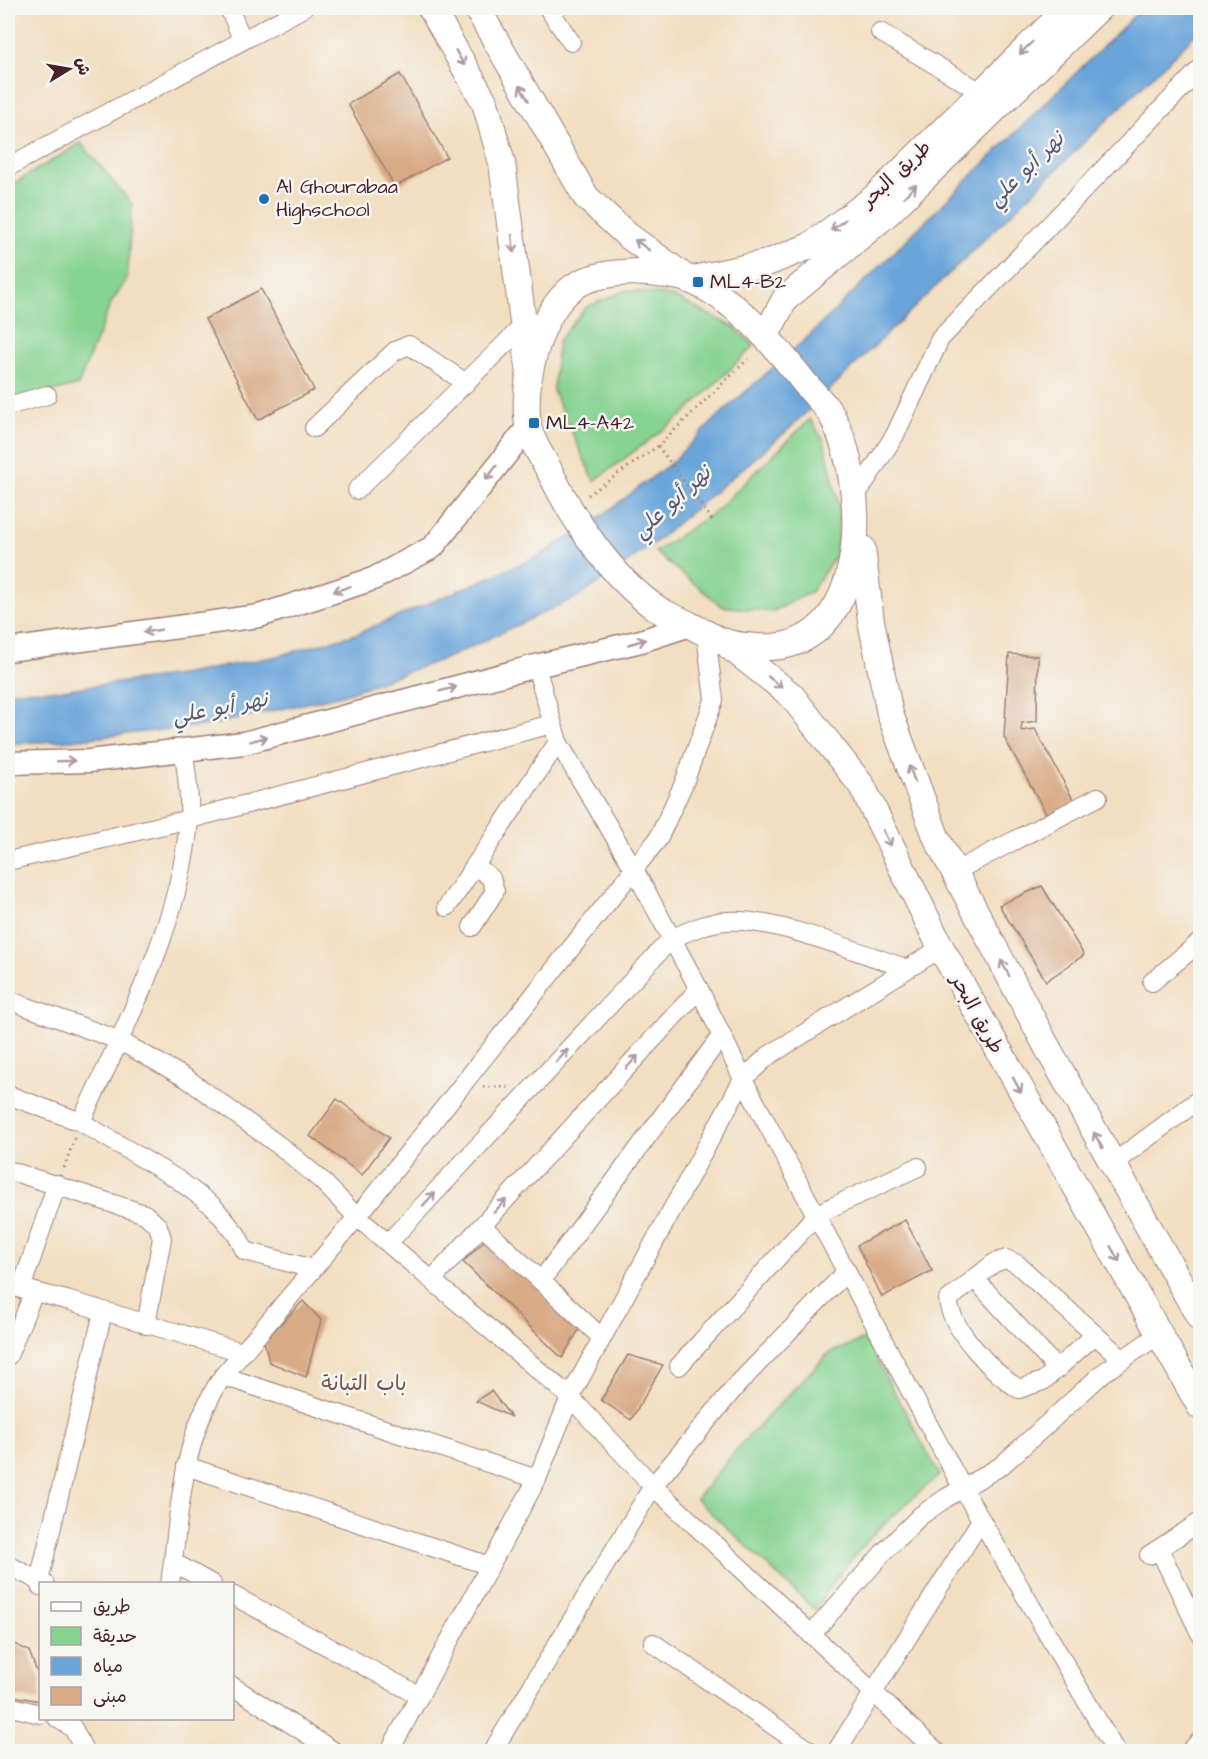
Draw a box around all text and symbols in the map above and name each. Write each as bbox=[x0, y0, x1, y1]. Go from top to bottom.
north arrow bbox=[39, 39, 99, 99]
one-way arrow bbox=[1018, 41, 1033, 55]
one-way arrow bbox=[454, 49, 466, 66]
text: ش bbox=[70, 56, 95, 77]
one-way arrow bbox=[518, 85, 530, 102]
water label: نهر أبو علي bbox=[981, 124, 1074, 215]
street label: طريق البحر bbox=[853, 134, 937, 215]
place label: Al Ghourabaa Highschool bbox=[276, 173, 398, 225]
one-way arrow bbox=[903, 184, 918, 199]
marker: Al Ghourabaa Highschool bbox=[257, 192, 271, 206]
one-way arrow bbox=[831, 219, 847, 231]
one-way arrow bbox=[507, 233, 518, 253]
one-way arrow bbox=[634, 239, 650, 251]
place label: ML4-B2 bbox=[710, 268, 786, 296]
marker: ML4-B2 bbox=[691, 275, 705, 289]
place label: ML4-A42 bbox=[546, 409, 635, 437]
marker: ML4-A42 bbox=[527, 416, 541, 430]
water label: نهر أبو علي bbox=[627, 458, 721, 547]
one-way arrow bbox=[485, 464, 498, 480]
one-way arrow bbox=[333, 585, 352, 596]
one-way arrow bbox=[143, 625, 163, 636]
one-way arrow bbox=[627, 636, 646, 647]
one-way arrow bbox=[766, 675, 782, 688]
one-way arrow bbox=[438, 683, 457, 695]
water label: نهر أبو علي bbox=[170, 684, 273, 734]
one-way arrow bbox=[250, 733, 269, 745]
one-way arrow bbox=[55, 756, 75, 767]
one-way arrow bbox=[906, 765, 917, 784]
one-way arrow bbox=[882, 829, 894, 847]
one-way arrow bbox=[999, 960, 1011, 978]
street label: طريق البحر bbox=[943, 967, 1010, 1059]
one-way arrow bbox=[555, 1049, 569, 1064]
one-way arrow bbox=[625, 1055, 639, 1070]
one-way arrow bbox=[1011, 1076, 1023, 1093]
one-way arrow bbox=[1092, 1132, 1104, 1149]
one-way arrow bbox=[422, 1192, 436, 1207]
one-way arrow bbox=[493, 1199, 507, 1214]
one-way arrow bbox=[1109, 1245, 1121, 1262]
district label: باب التبانة bbox=[321, 1369, 407, 1398]
legend bbox=[39, 1582, 234, 1720]
text: طريق bbox=[93, 1594, 131, 1619]
text: حديقة bbox=[93, 1624, 137, 1649]
text: مياه bbox=[93, 1654, 123, 1679]
text: مبنى bbox=[93, 1684, 127, 1709]

